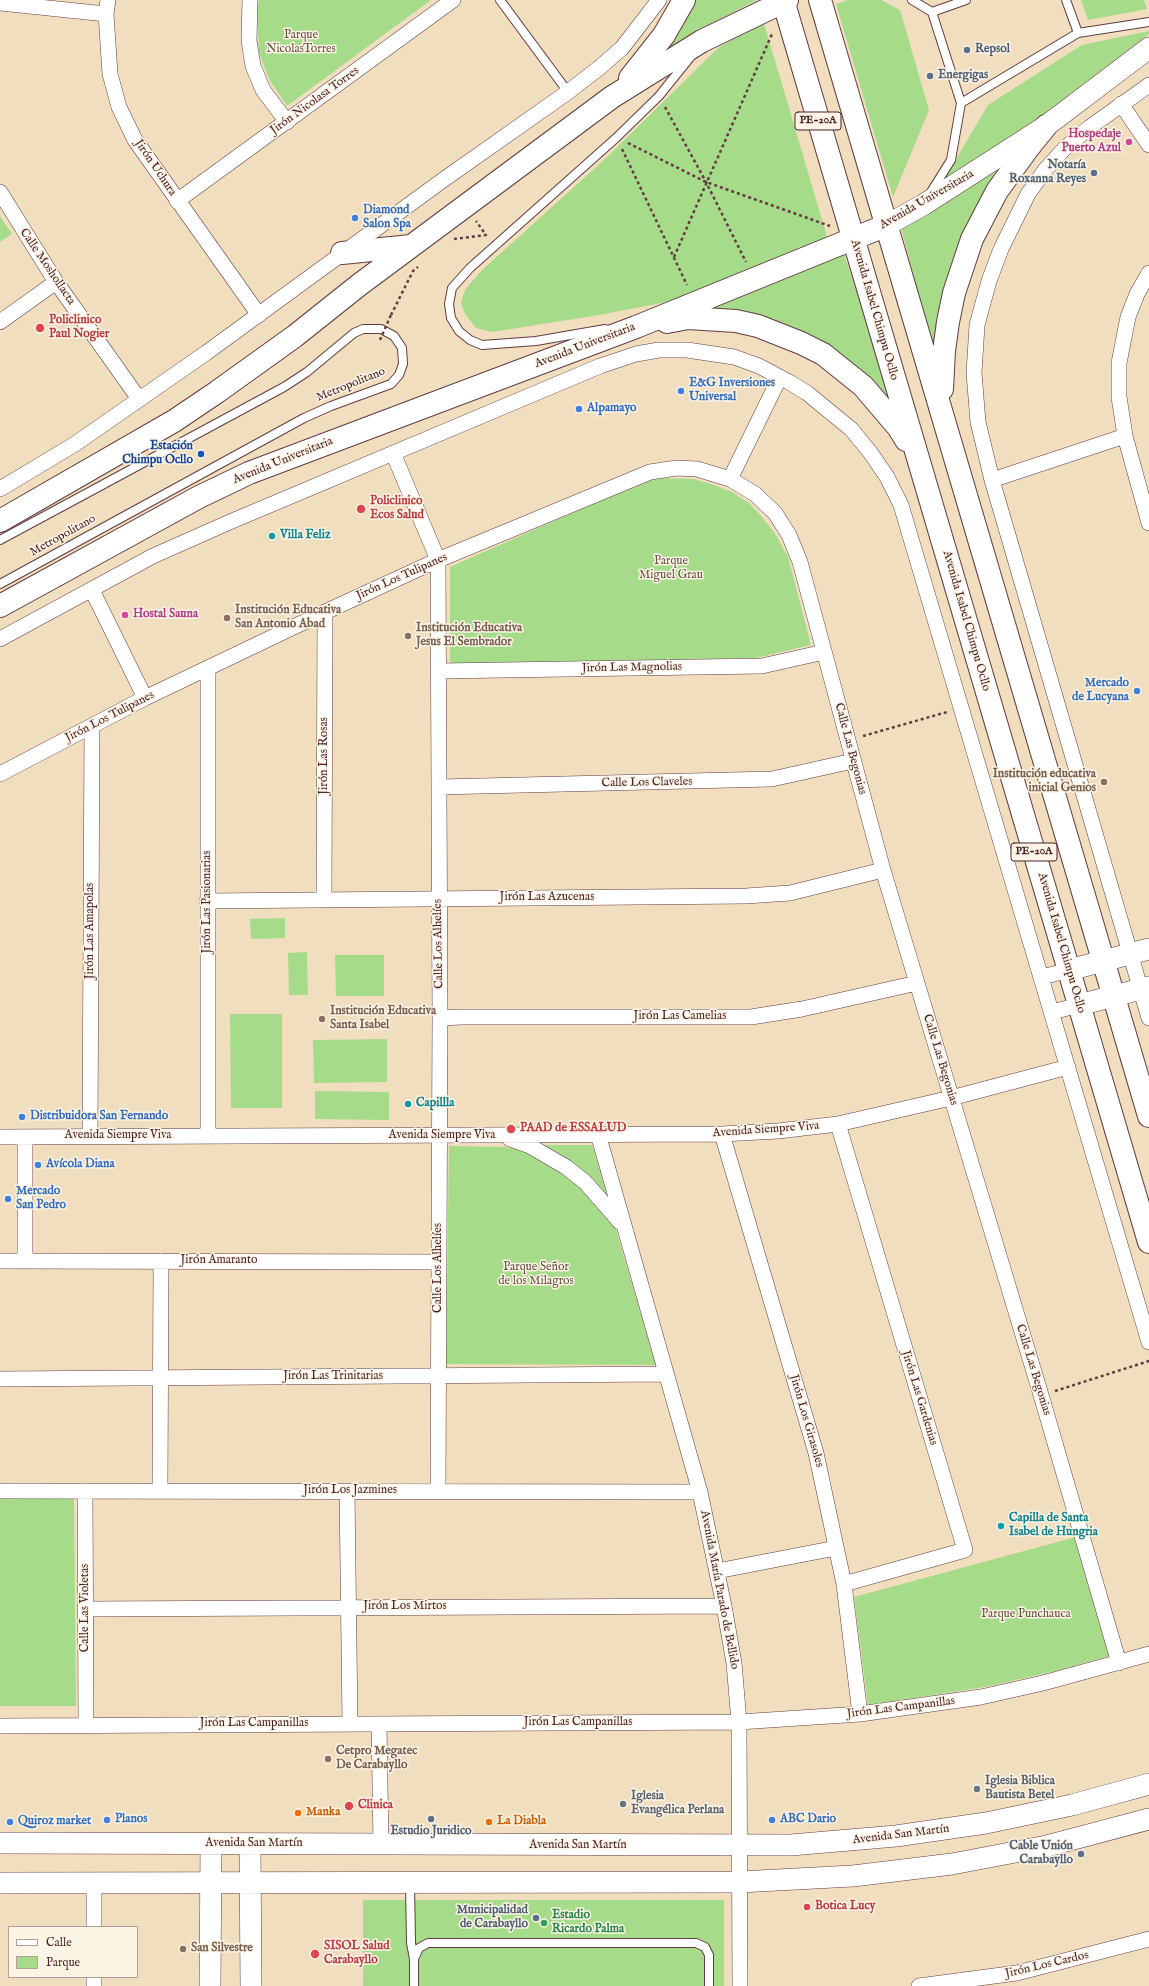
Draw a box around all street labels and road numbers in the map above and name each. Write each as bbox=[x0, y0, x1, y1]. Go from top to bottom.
street label: Jirón Nicolasa Torres bbox=[268, 64, 362, 138]
road number: PE-20A bbox=[795, 112, 841, 130]
street label: Jirón Uchura bbox=[131, 137, 179, 199]
street label: Avenida Universitaria bbox=[877, 167, 977, 233]
street label: Calle Moshollacta bbox=[16, 226, 78, 308]
street label: Avenida Isabel Chimpu Ocllo bbox=[847, 238, 901, 382]
street label: Avenida Universitaria bbox=[533, 320, 637, 372]
street label: Metropolitano bbox=[314, 365, 388, 405]
street label: Avenida Universitaria bbox=[231, 434, 335, 488]
street label: Metropolitano bbox=[27, 512, 99, 560]
street label: Avenida Isabel Chimpu Ocllo bbox=[939, 549, 993, 693]
street label: Jirón Los Tulipanes bbox=[354, 550, 450, 604]
street label: Jirón Las Magnolias bbox=[582, 660, 682, 676]
street label: Jirón Los Tulipanes bbox=[63, 688, 157, 746]
street label: Calle Las Begonias bbox=[831, 702, 869, 796]
street label: Jirón Las Rosas bbox=[318, 717, 332, 795]
street label: Calle Los Claveles bbox=[601, 775, 693, 791]
road number: PE-20A bbox=[1011, 843, 1057, 861]
street label: Jirón Las Pasionarias bbox=[201, 851, 215, 953]
street label: Avenida Isabel Chimpu Ocllo bbox=[1034, 871, 1088, 1015]
street label: Jirón Las Amapolas bbox=[84, 883, 98, 979]
street label: Jirón Las Azucenas bbox=[500, 891, 594, 905]
street label: Calle Los Alhelíes bbox=[431, 899, 447, 989]
street label: Jirón Las Camelias bbox=[634, 1010, 726, 1024]
street label: Calle Las Begonias bbox=[919, 1013, 961, 1107]
street label: Avenida Siempre Viva bbox=[712, 1119, 820, 1141]
street label: Avenida Siempre Viva bbox=[65, 1129, 171, 1143]
street label: Avenida Siempre Viva bbox=[389, 1129, 495, 1143]
street label: Calle Los Alhelíes bbox=[432, 1223, 446, 1313]
street label: Jirón Amaranto bbox=[181, 1254, 257, 1268]
street label: Calle Las Begonias bbox=[1012, 1323, 1054, 1417]
street label: Jirón Las Gardenias bbox=[898, 1349, 940, 1447]
street label: Jirón Las Trinitarias bbox=[283, 1370, 383, 1384]
street label: Jirón Los Girasoles bbox=[786, 1373, 826, 1469]
street label: Jirón Los Jazmines bbox=[303, 1484, 397, 1498]
street label: Avenida María Parado de Bellido bbox=[696, 1509, 742, 1671]
street label: Calle Las Violetas bbox=[79, 1564, 93, 1652]
street label: Jirón Los Mirtos bbox=[363, 1600, 447, 1614]
street label: Jirón Las Campanillas bbox=[846, 1694, 956, 1722]
street label: Jirón Las Campanillas bbox=[524, 1716, 632, 1730]
street label: Jirón Las Campanillas bbox=[200, 1717, 308, 1731]
street label: Avenida San Martín bbox=[852, 1822, 950, 1848]
street label: Avenida San Martín bbox=[205, 1837, 303, 1851]
street label: Avenida San Martín bbox=[529, 1839, 627, 1853]
street label: Jirón Los Cardos bbox=[1004, 1948, 1090, 1982]

